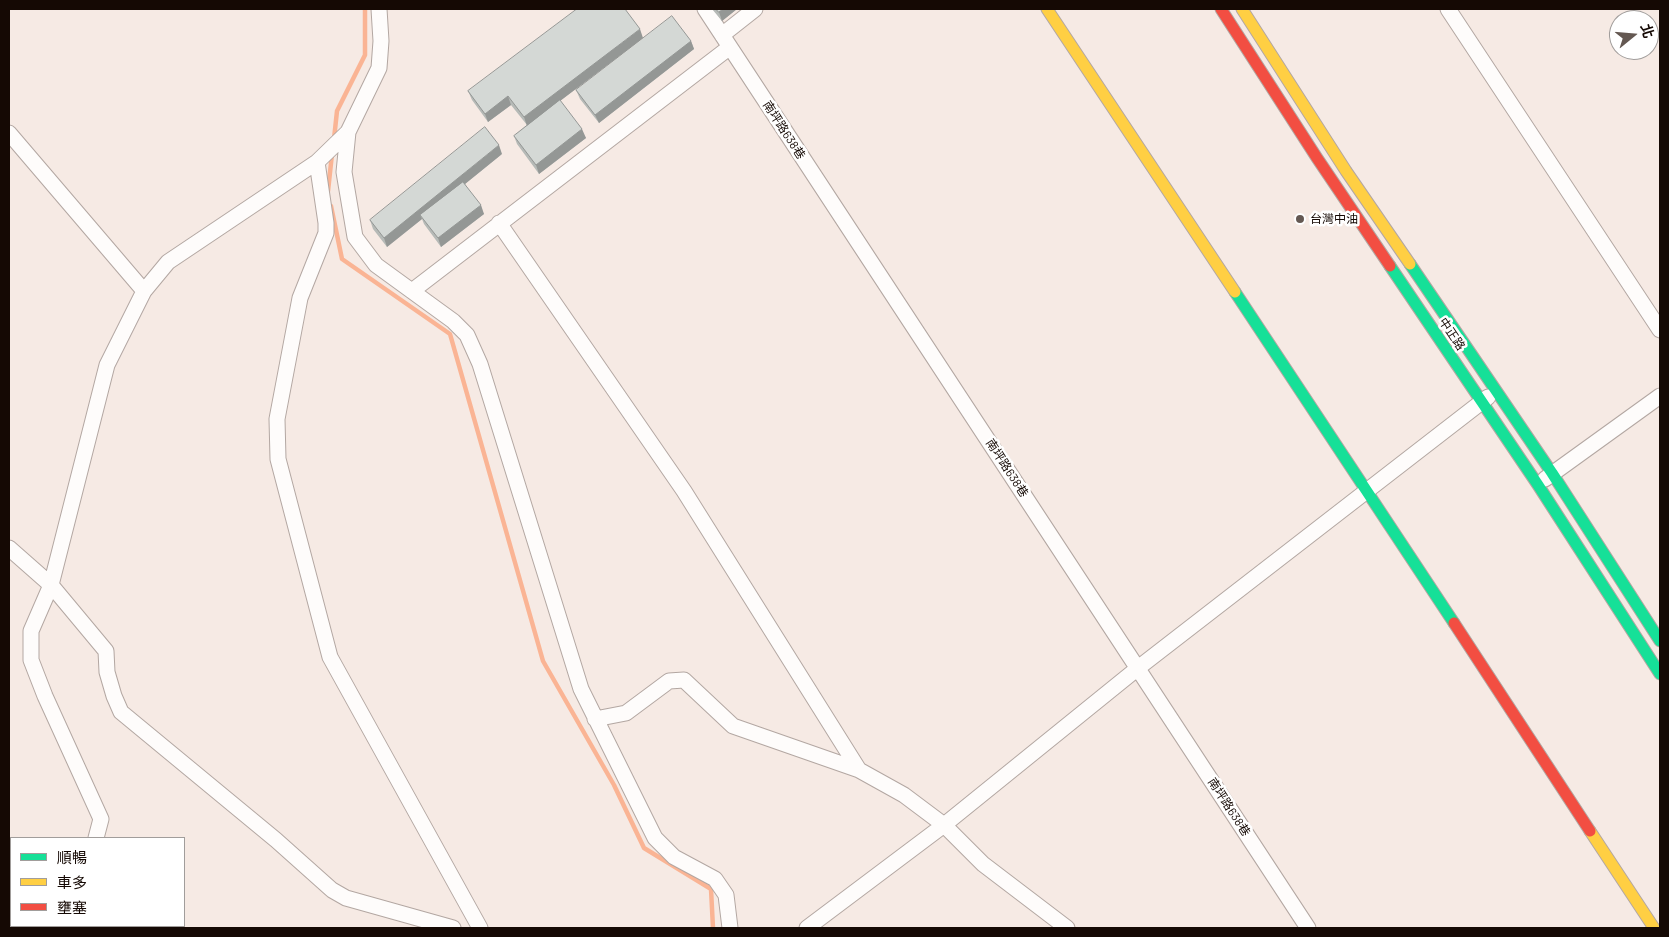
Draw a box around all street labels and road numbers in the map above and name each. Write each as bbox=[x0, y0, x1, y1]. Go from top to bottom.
street label: 南坪路638巷 bbox=[760, 98, 808, 162]
street label: 中正路 bbox=[1436, 315, 1468, 353]
street label: 南坪路638巷 bbox=[983, 436, 1031, 500]
street label: 南坪路638巷 bbox=[1205, 775, 1253, 839]

